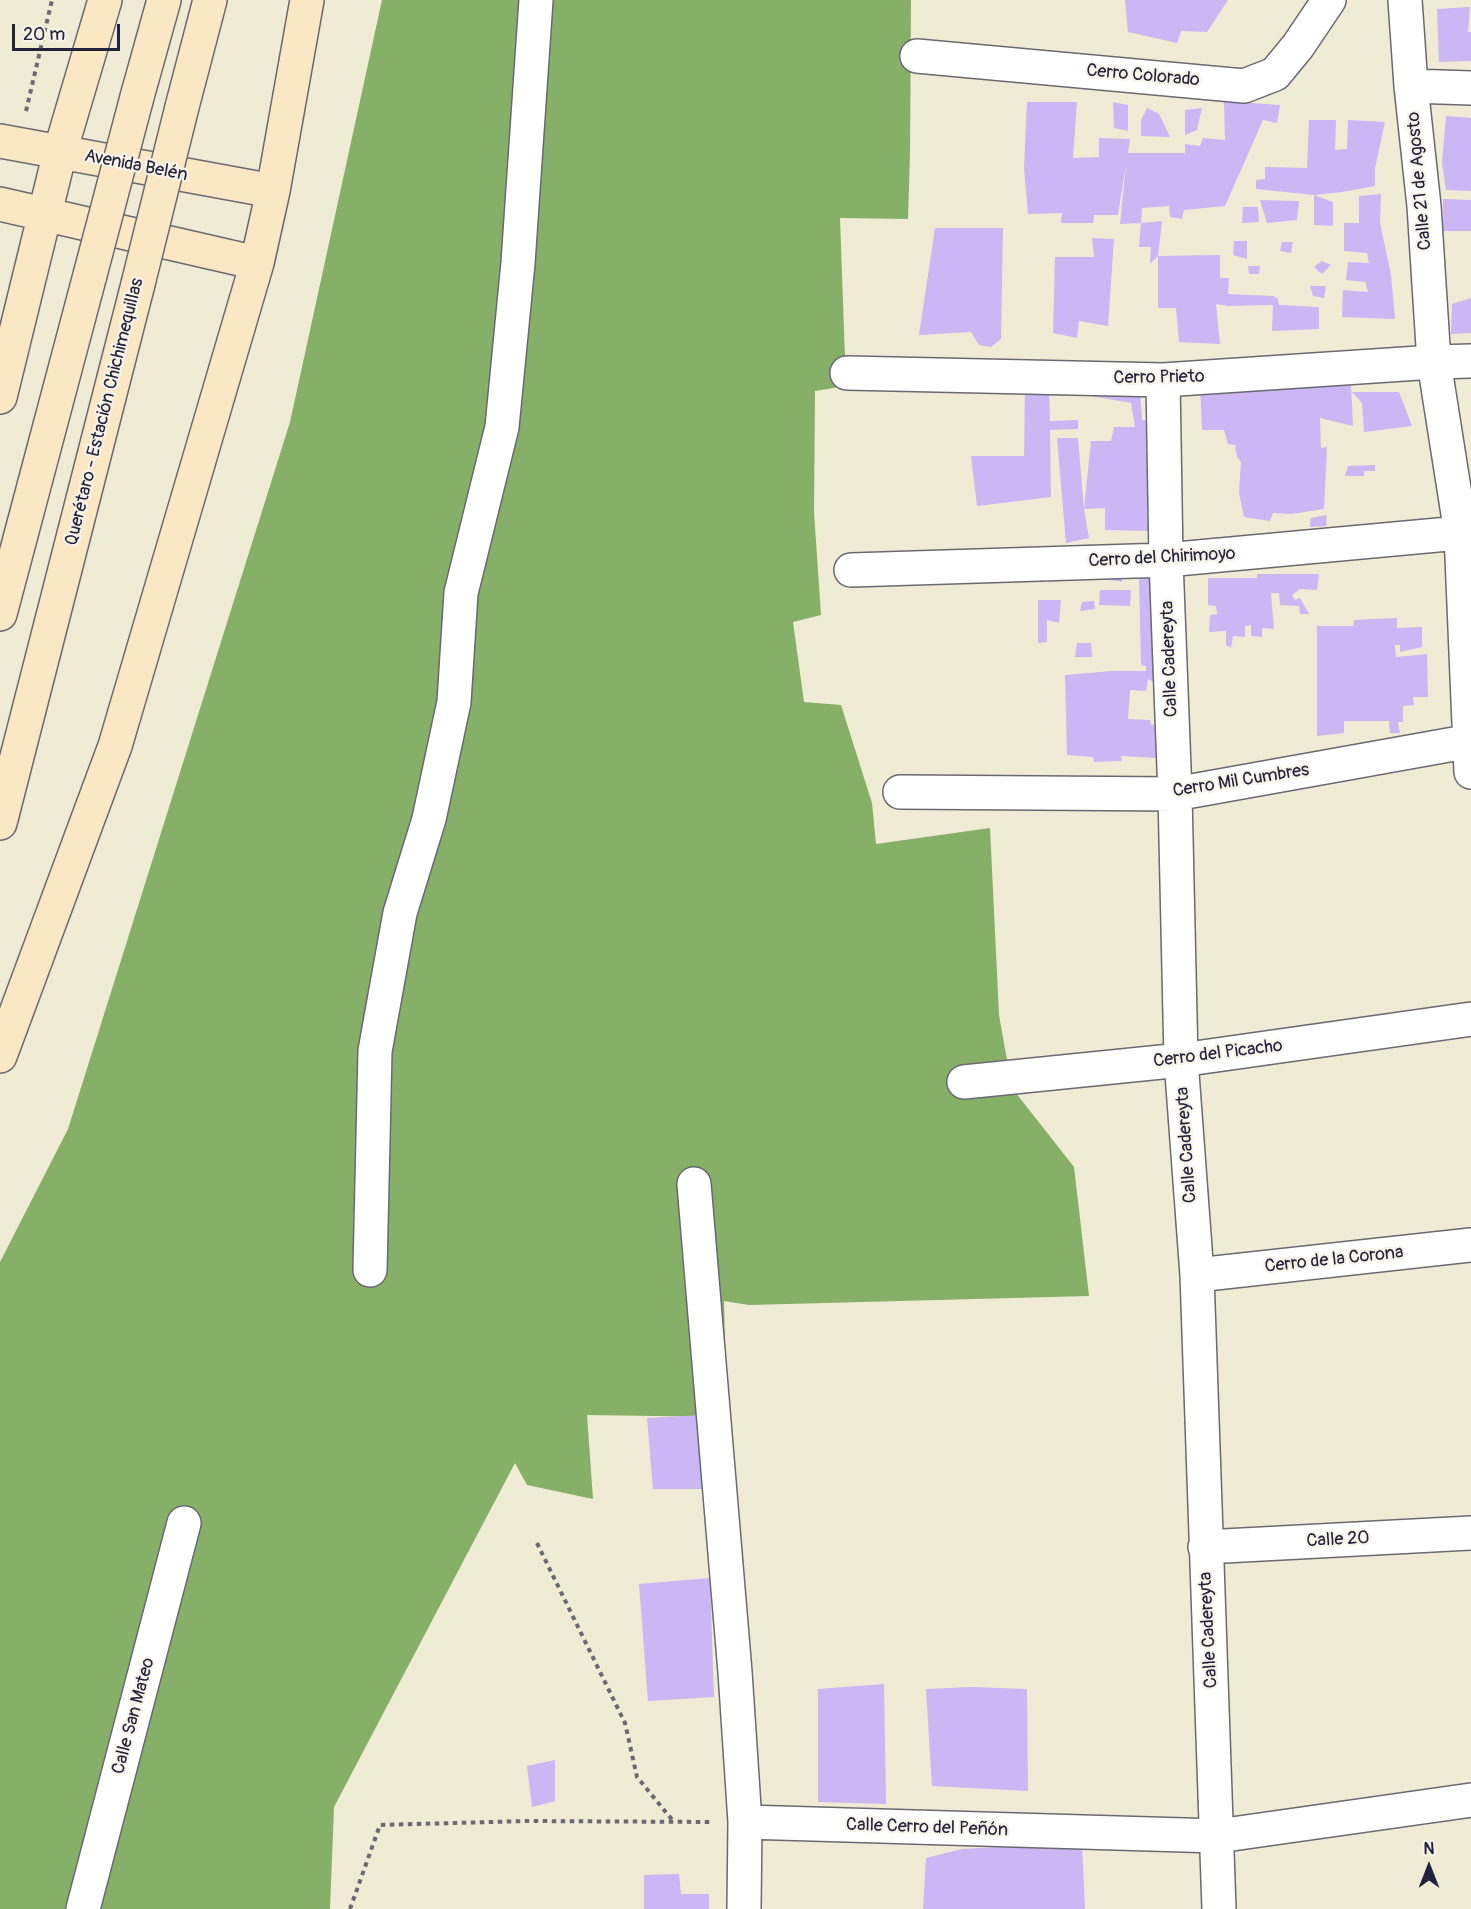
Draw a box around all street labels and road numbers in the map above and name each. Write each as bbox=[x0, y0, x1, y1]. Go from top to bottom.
street label: Cerro Colorado bbox=[1085, 60, 1201, 92]
street label: Calle 21 de Agosto bbox=[1403, 111, 1437, 251]
street label: Avenida Belén bbox=[82, 145, 190, 187]
street label: Querétaro - Estación Chichimequillas bbox=[61, 276, 149, 548]
street label: Cerro Prieto bbox=[1113, 366, 1205, 390]
street label: Cerro del Chirimoyo bbox=[1088, 543, 1236, 573]
street label: Calle Cadereyta bbox=[1157, 600, 1183, 718]
street label: Cerro Mil Cumbres bbox=[1171, 760, 1311, 802]
street label: Cerro del Picacho bbox=[1152, 1035, 1284, 1073]
street label: Calle Cadereyta bbox=[1172, 1086, 1202, 1204]
street label: Cerro de la Corona bbox=[1264, 1242, 1404, 1278]
street label: Calle 20 bbox=[1306, 1528, 1370, 1552]
street label: Calle Cadereyta bbox=[1195, 1571, 1223, 1689]
street label: Calle San Mateo bbox=[108, 1655, 160, 1777]
street label: Calle Cerro del Peñón bbox=[846, 1814, 1008, 1842]

